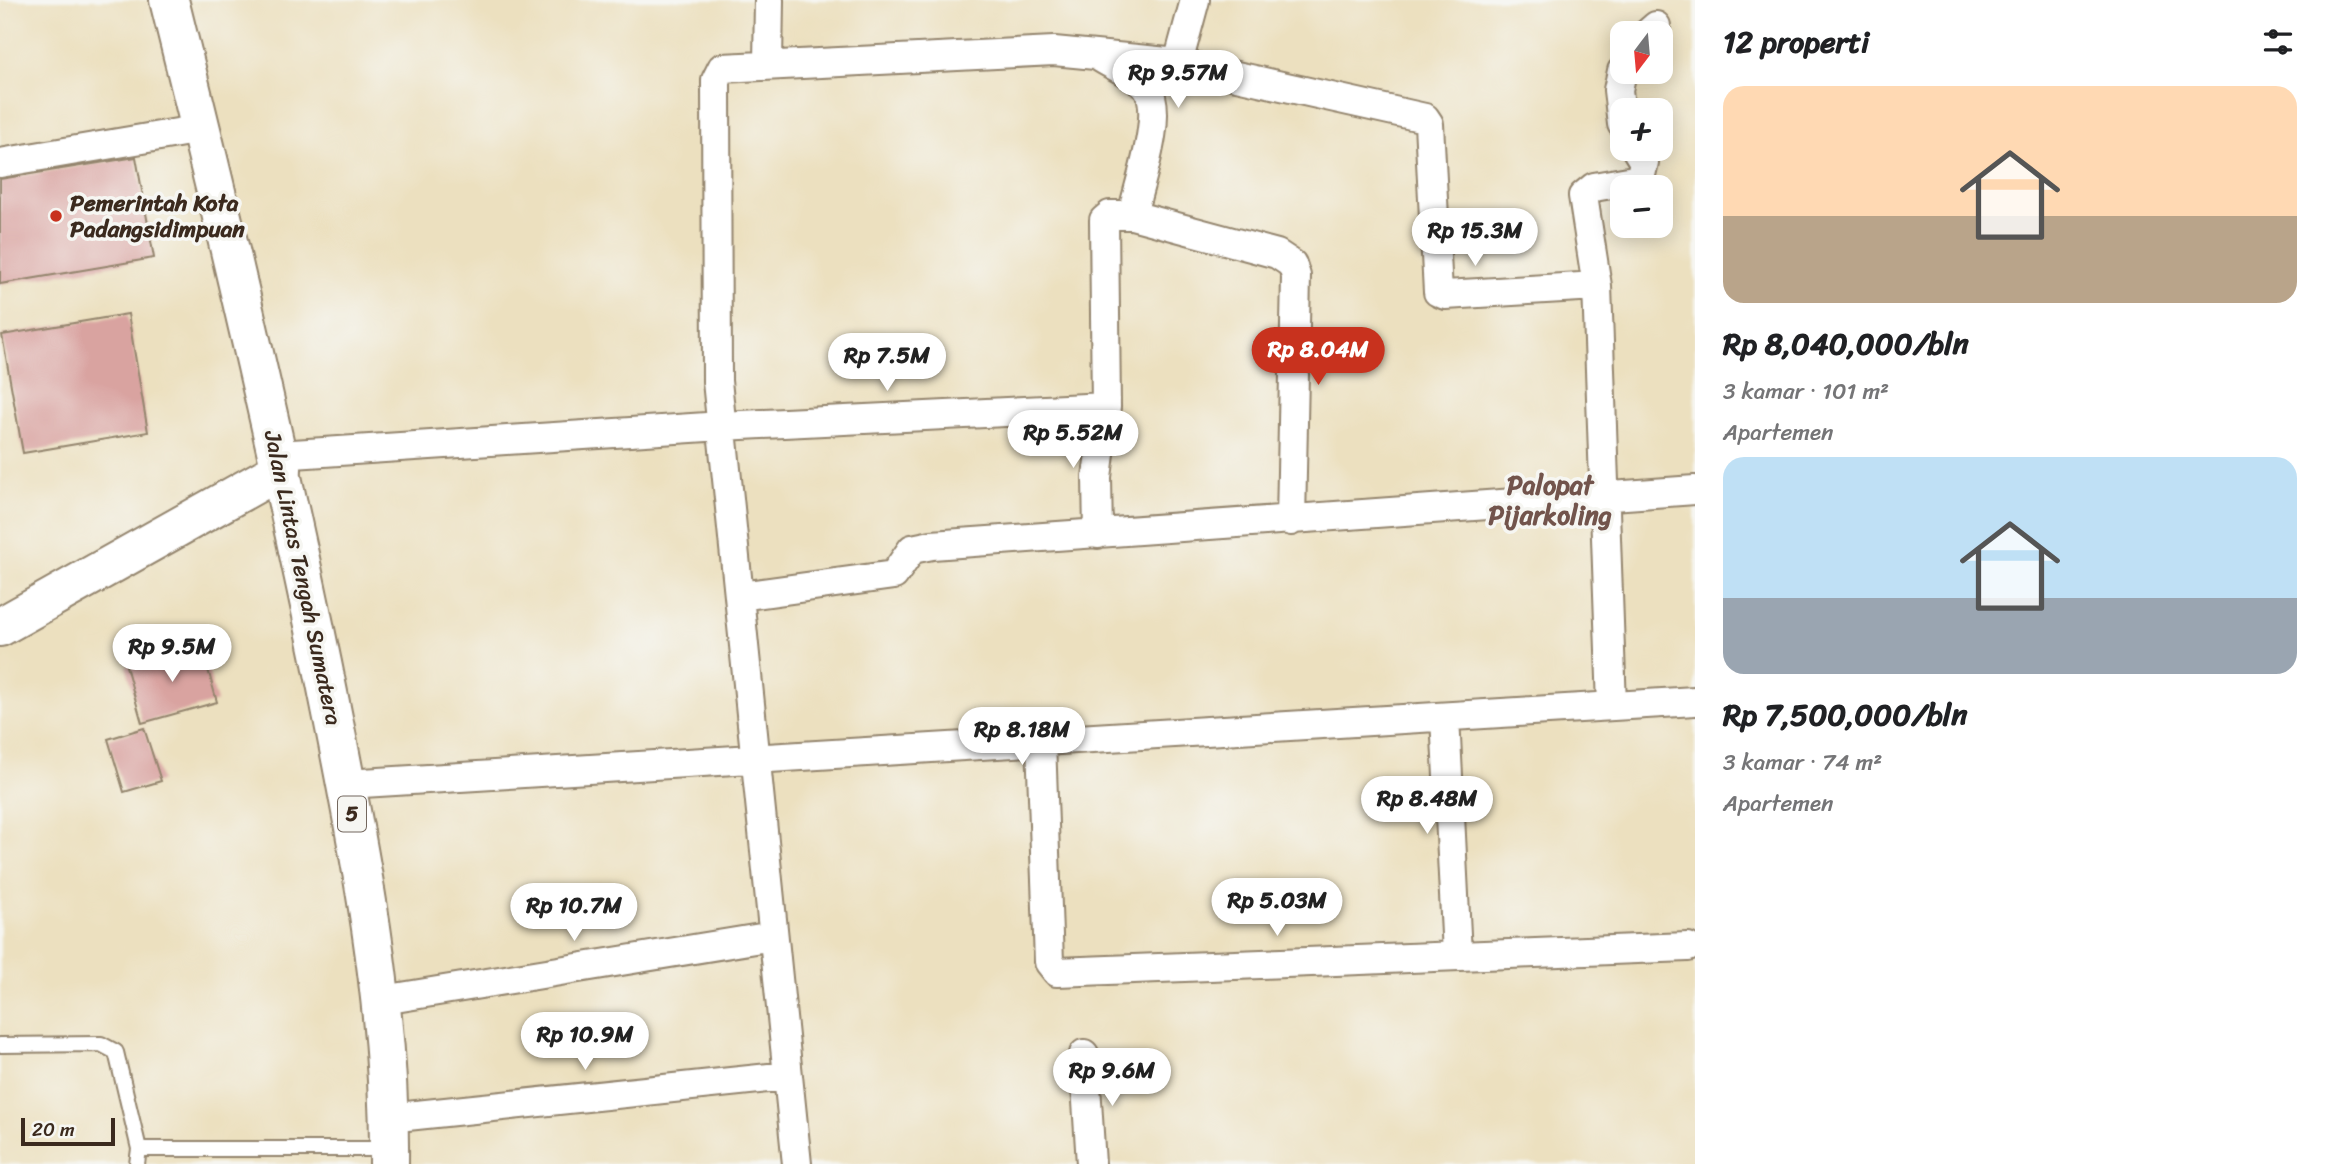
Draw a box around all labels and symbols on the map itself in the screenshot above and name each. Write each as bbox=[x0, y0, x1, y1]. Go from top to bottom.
north arrow bbox=[1610, 21, 1673, 84]
pin: Rp 9.57M bbox=[1106, 50, 1250, 110]
place label: Pemerintah Kota Padangsidimpuan bbox=[70, 183, 245, 250]
marker: Pemerintah Kota Padangsidimpuan bbox=[48, 208, 64, 224]
pin: Rp 15.3M bbox=[1403, 208, 1547, 268]
pin: Rp 8.04M bbox=[1246, 328, 1390, 387]
pin: Rp 7.5M bbox=[822, 334, 952, 393]
pin: Rp 5.52M bbox=[1001, 410, 1145, 470]
street label: Jalan Lintas Tengah Sumatera bbox=[251, 426, 354, 729]
district label: Palopat Pijarkoling bbox=[1488, 462, 1612, 538]
pin: Rp 9.5M bbox=[107, 624, 237, 684]
pin: Rp 8.18M bbox=[950, 708, 1094, 767]
pin: Rp 8.48M bbox=[1355, 776, 1499, 836]
road number: 5 bbox=[338, 796, 366, 832]
pin: Rp 5.03M bbox=[1205, 878, 1349, 938]
pin: Rp 10.7M bbox=[502, 884, 646, 943]
pin: Rp 10.9M bbox=[513, 1012, 657, 1072]
pin: Rp 9.6M bbox=[1047, 1048, 1177, 1108]
scale bar bbox=[21, 1115, 116, 1147]

